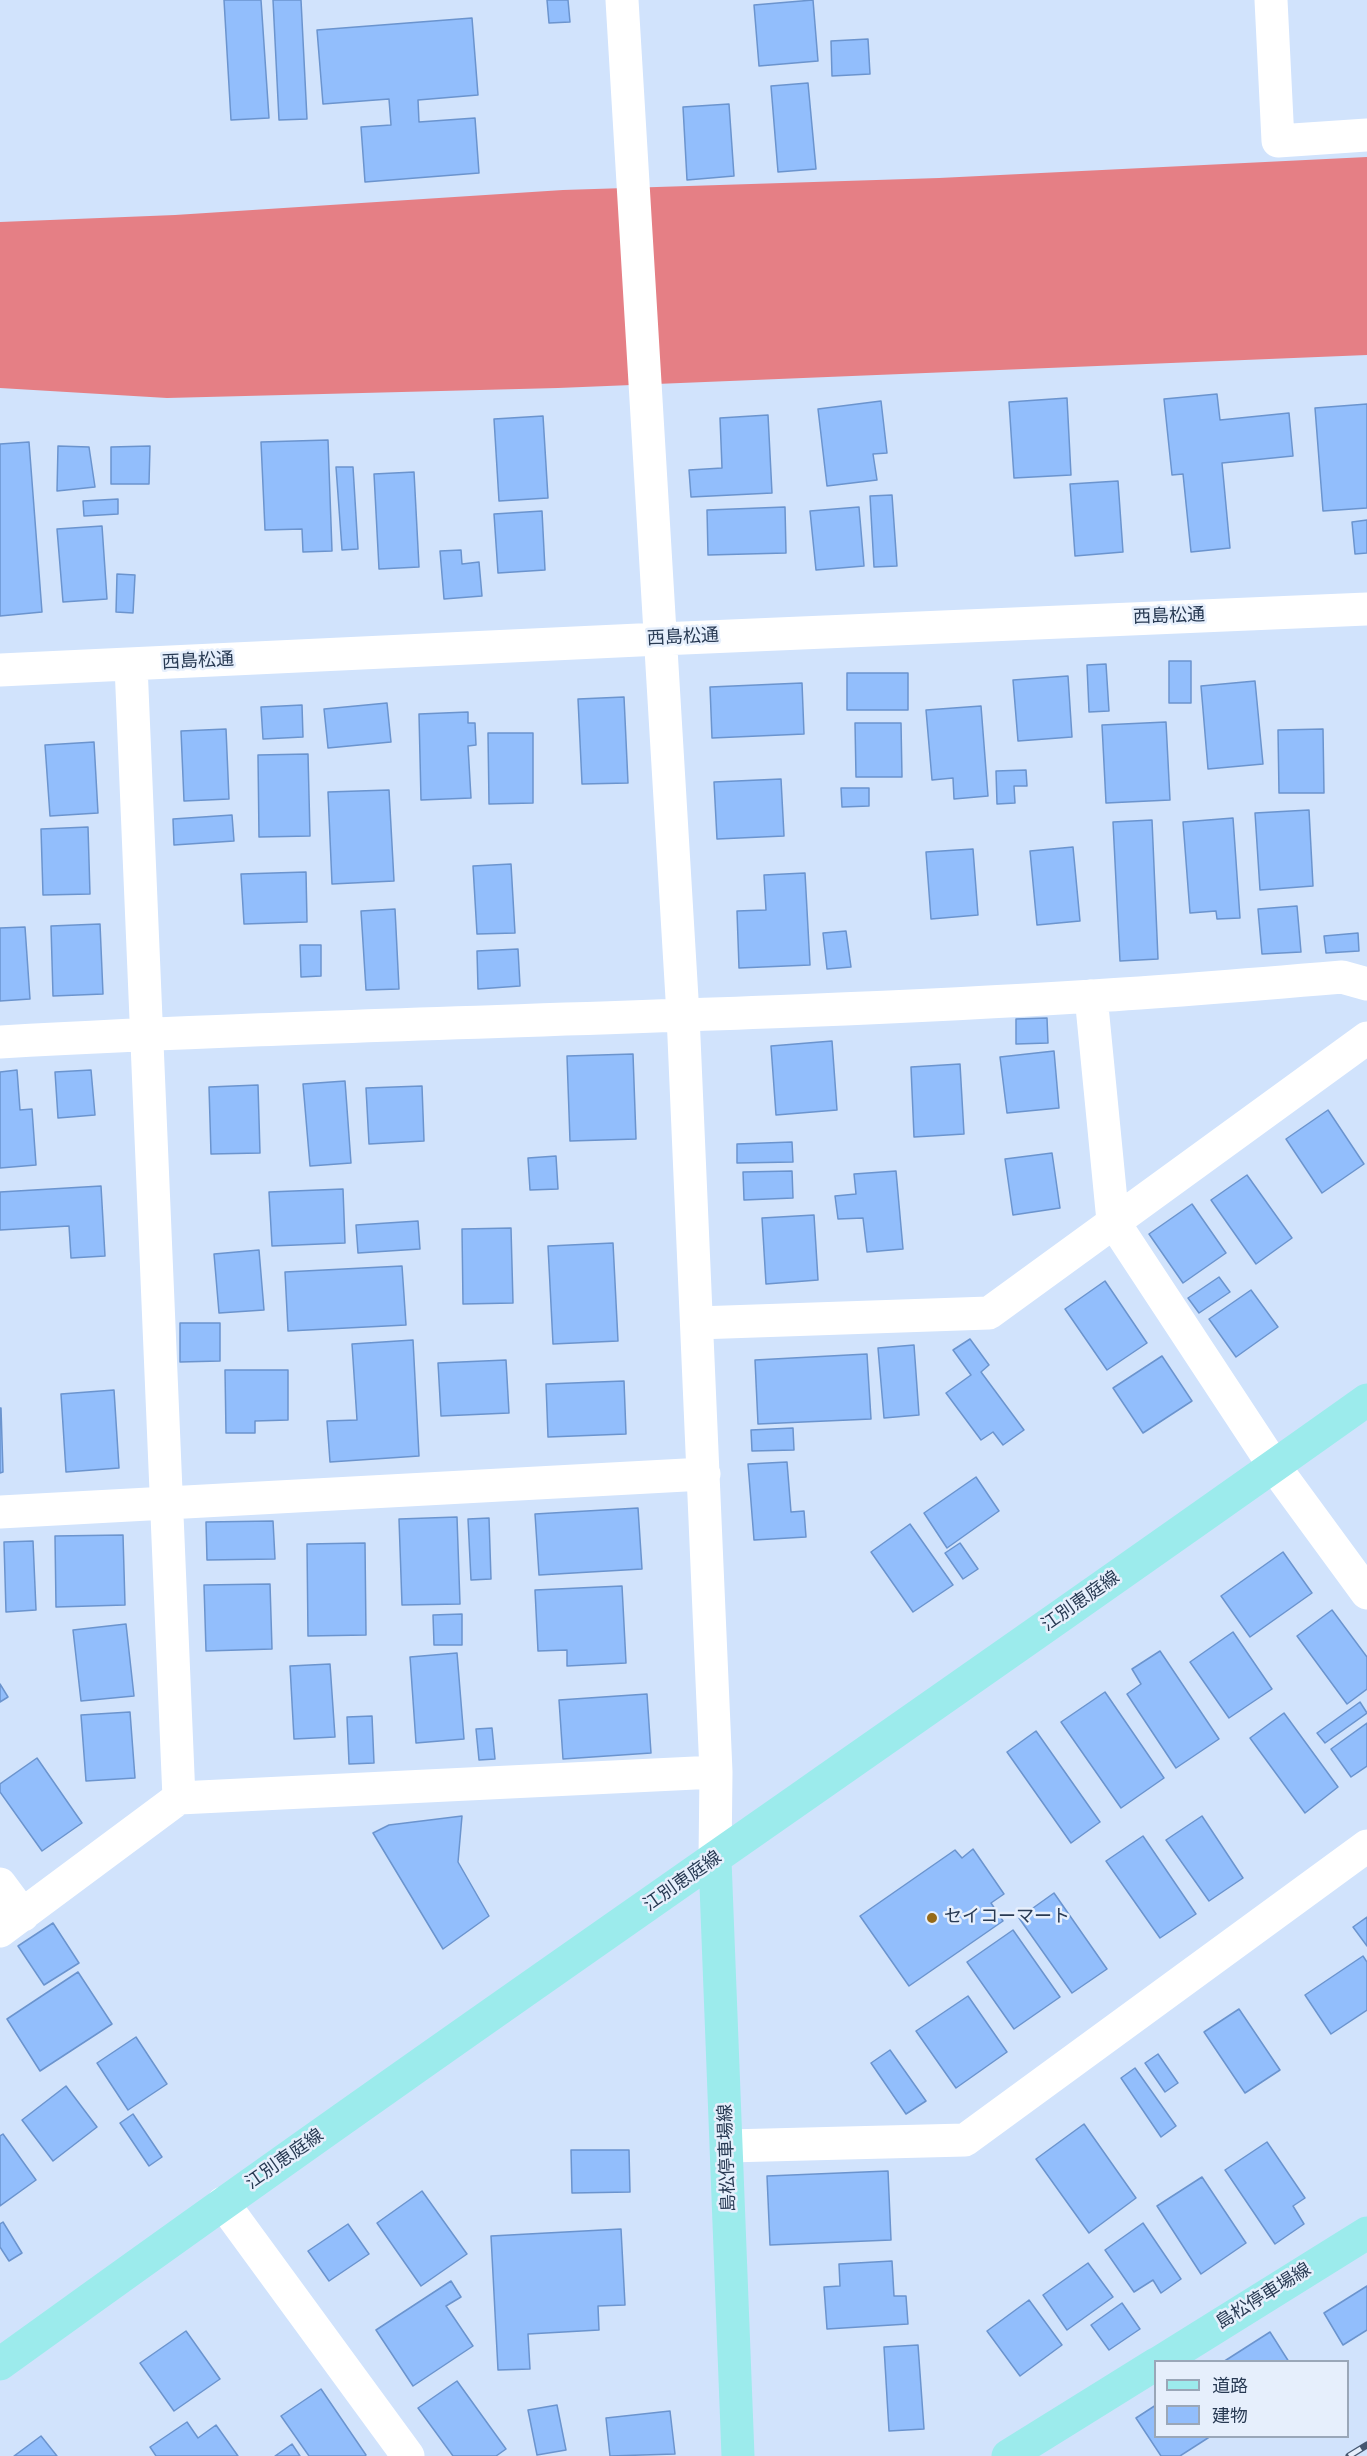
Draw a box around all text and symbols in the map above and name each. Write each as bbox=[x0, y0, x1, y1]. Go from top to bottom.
street label: 西島松通 bbox=[1133, 605, 1205, 629]
street label: 西島松通 bbox=[646, 625, 720, 651]
street label: 西島松通 bbox=[161, 649, 235, 675]
street label: 江別恵庭線 bbox=[1038, 1567, 1124, 1637]
street label: 江別恵庭線 bbox=[640, 1847, 726, 1917]
place label: セイコーマート bbox=[944, 1907, 1070, 1929]
marker: セイコーマート bbox=[925, 1911, 939, 1925]
street label: 島松停車場線 bbox=[715, 2104, 741, 2212]
street label: 江別恵庭線 bbox=[242, 2125, 328, 2195]
street label: 島松停車場線 bbox=[1212, 2259, 1316, 2335]
legend bbox=[1154, 2360, 1349, 2438]
text: 道路 bbox=[1212, 2372, 1248, 2399]
text: 建物 bbox=[1212, 2402, 1248, 2429]

